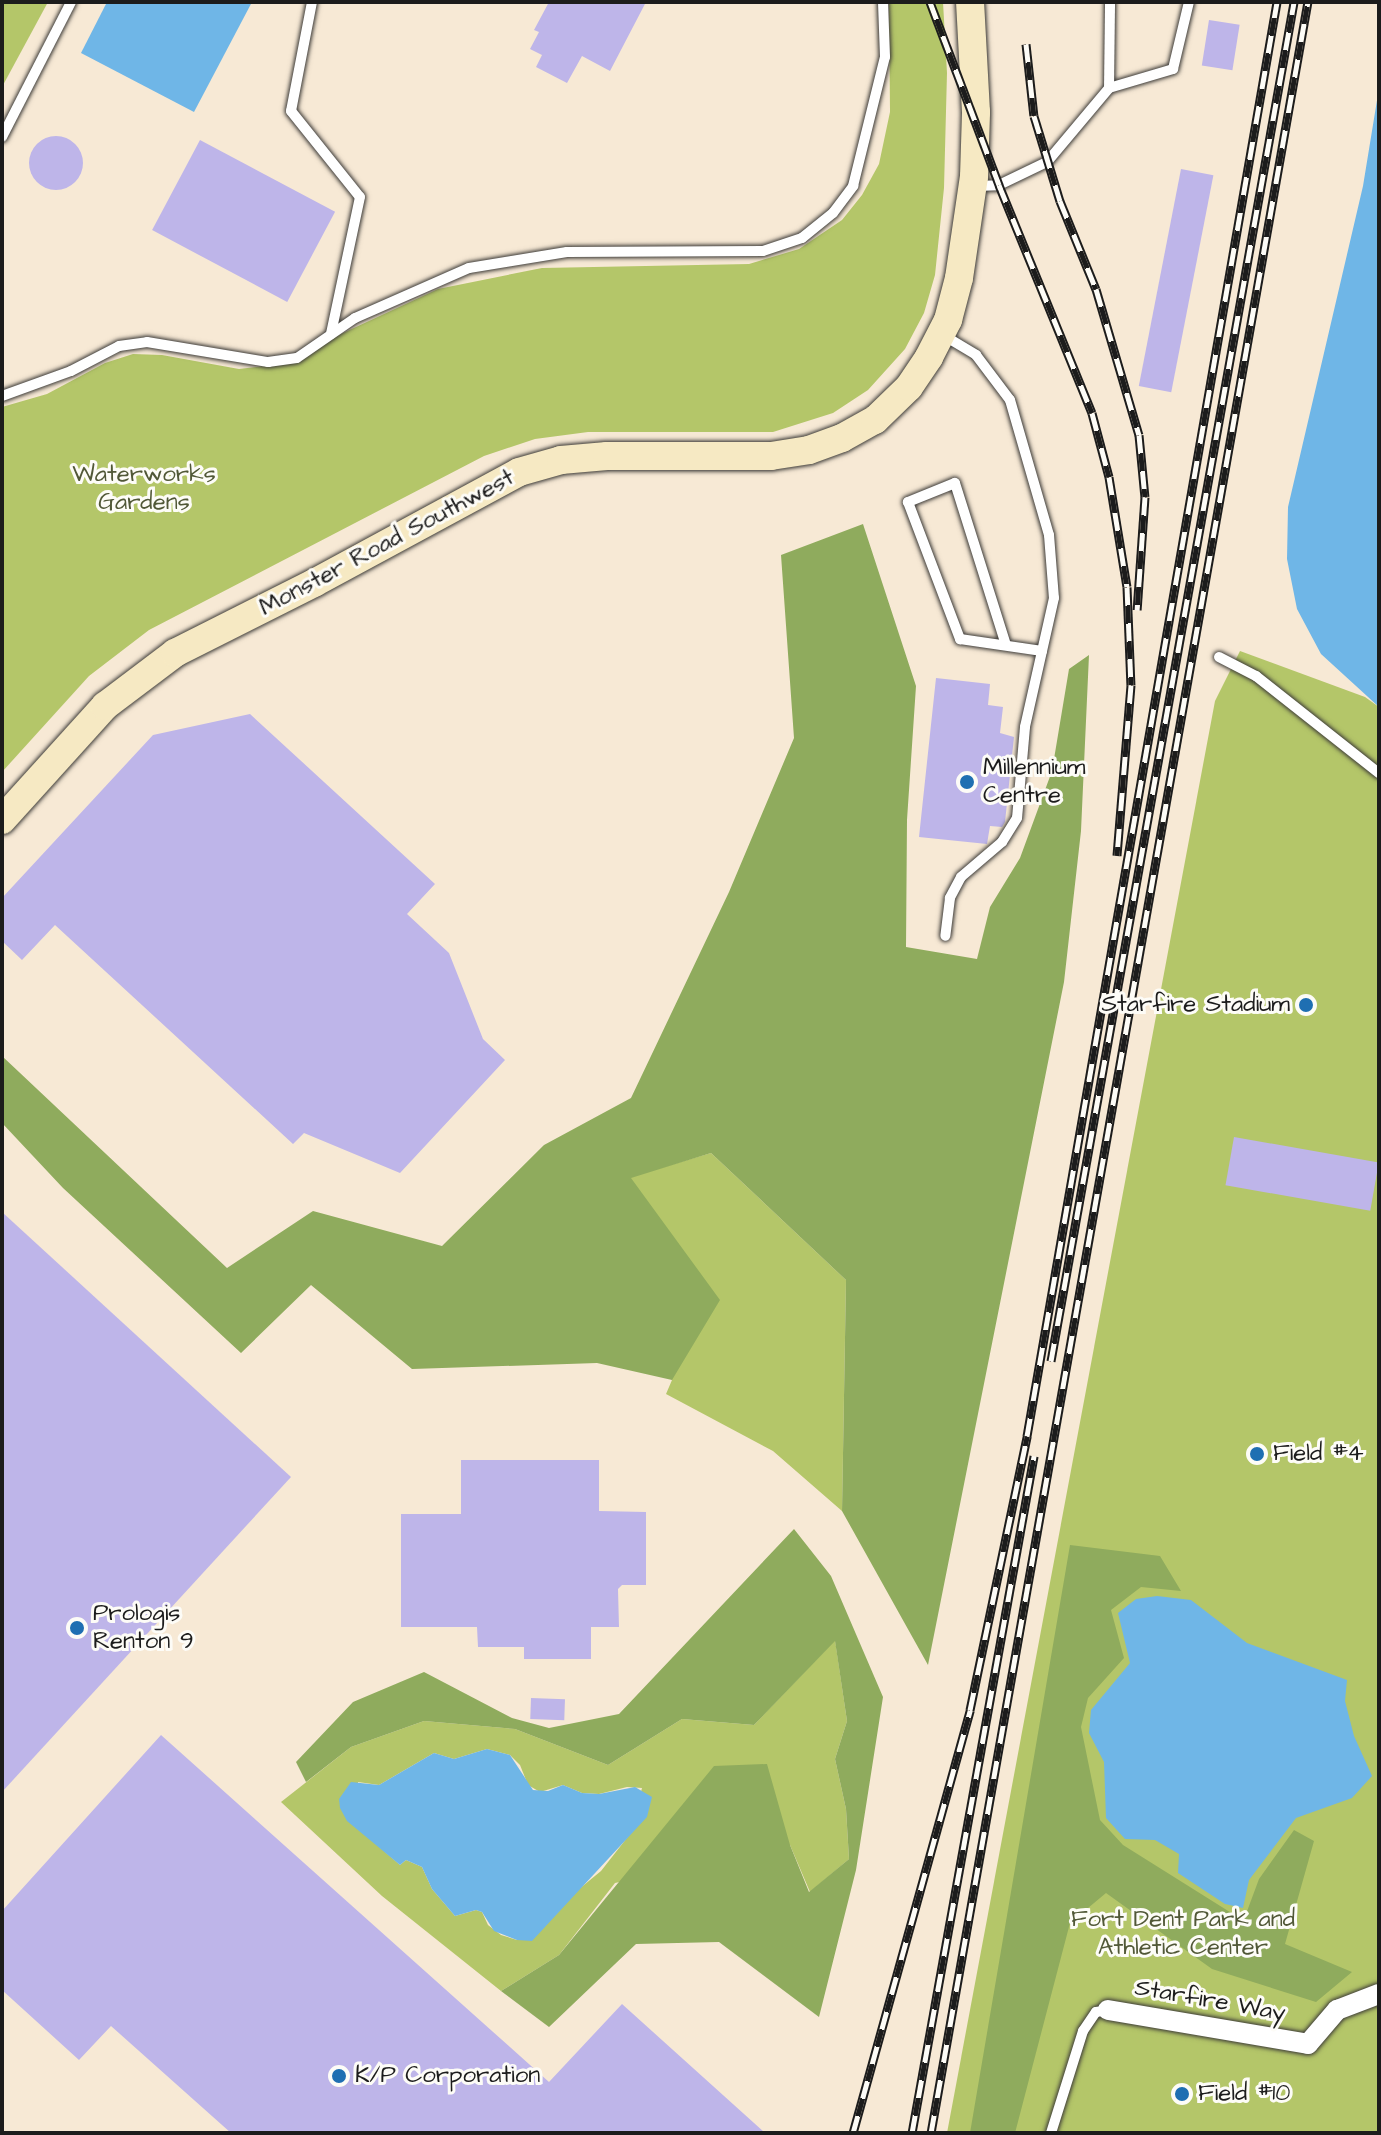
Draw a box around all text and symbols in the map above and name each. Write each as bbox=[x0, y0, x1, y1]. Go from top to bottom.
park label: Waterworks Gardens bbox=[72, 461, 216, 517]
street label: Monster Road Southwest bbox=[255, 464, 519, 622]
place label: Millennium Centre bbox=[983, 754, 1086, 810]
marker: Millennium Centre bbox=[958, 773, 976, 791]
place label: Starfire Stadium bbox=[1102, 991, 1290, 1019]
marker: Starfire Stadium bbox=[1297, 996, 1315, 1014]
place label: Field #4 bbox=[1273, 1440, 1364, 1468]
marker: Field #4 bbox=[1248, 1445, 1266, 1463]
place label: Prologis Renton 9 bbox=[93, 1600, 194, 1656]
marker: Prologis Renton 9 bbox=[68, 1619, 86, 1637]
park label: Fort Dent Park and Athletic Center bbox=[1071, 1906, 1295, 1962]
street label: Starfire Way bbox=[1133, 1974, 1287, 2028]
place label: K/P Corporation bbox=[355, 2062, 540, 2090]
marker: K/P Corporation bbox=[330, 2067, 348, 2085]
place label: Field #10 bbox=[1198, 2080, 1290, 2108]
marker: Field #10 bbox=[1173, 2085, 1191, 2103]

